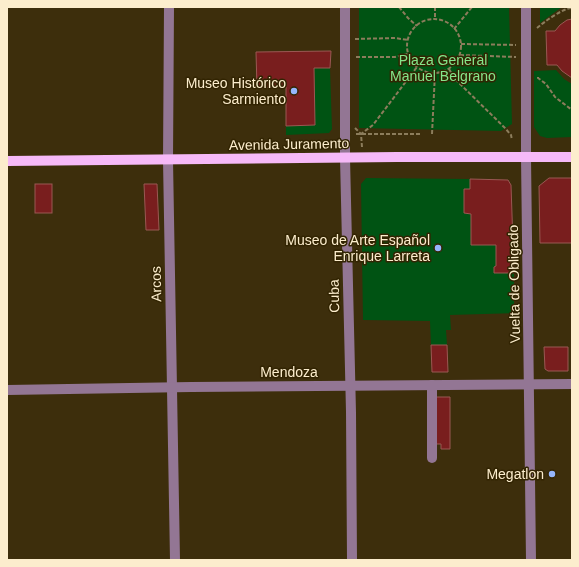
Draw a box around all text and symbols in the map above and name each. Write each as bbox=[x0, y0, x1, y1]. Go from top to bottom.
park label: Plaza General Manuel Belgrano bbox=[390, 52, 496, 84]
place label: Museo Histórico Sarmiento bbox=[186, 75, 286, 107]
marker: Museo Histórico Sarmiento bbox=[289, 86, 299, 96]
street label: Avenida Juramento bbox=[229, 135, 350, 153]
street label: Vuelta de Obligado bbox=[505, 224, 523, 343]
place label: Museo de Arte Español Enrique Larreta bbox=[285, 232, 430, 264]
marker: Museo de Arte Español Enrique Larreta bbox=[433, 243, 443, 253]
street label: Arcos bbox=[148, 266, 164, 302]
street label: Cuba bbox=[326, 279, 342, 313]
street label: Mendoza bbox=[260, 364, 318, 380]
place label: Megatlon bbox=[486, 466, 544, 482]
marker: Megatlon bbox=[547, 469, 557, 479]

